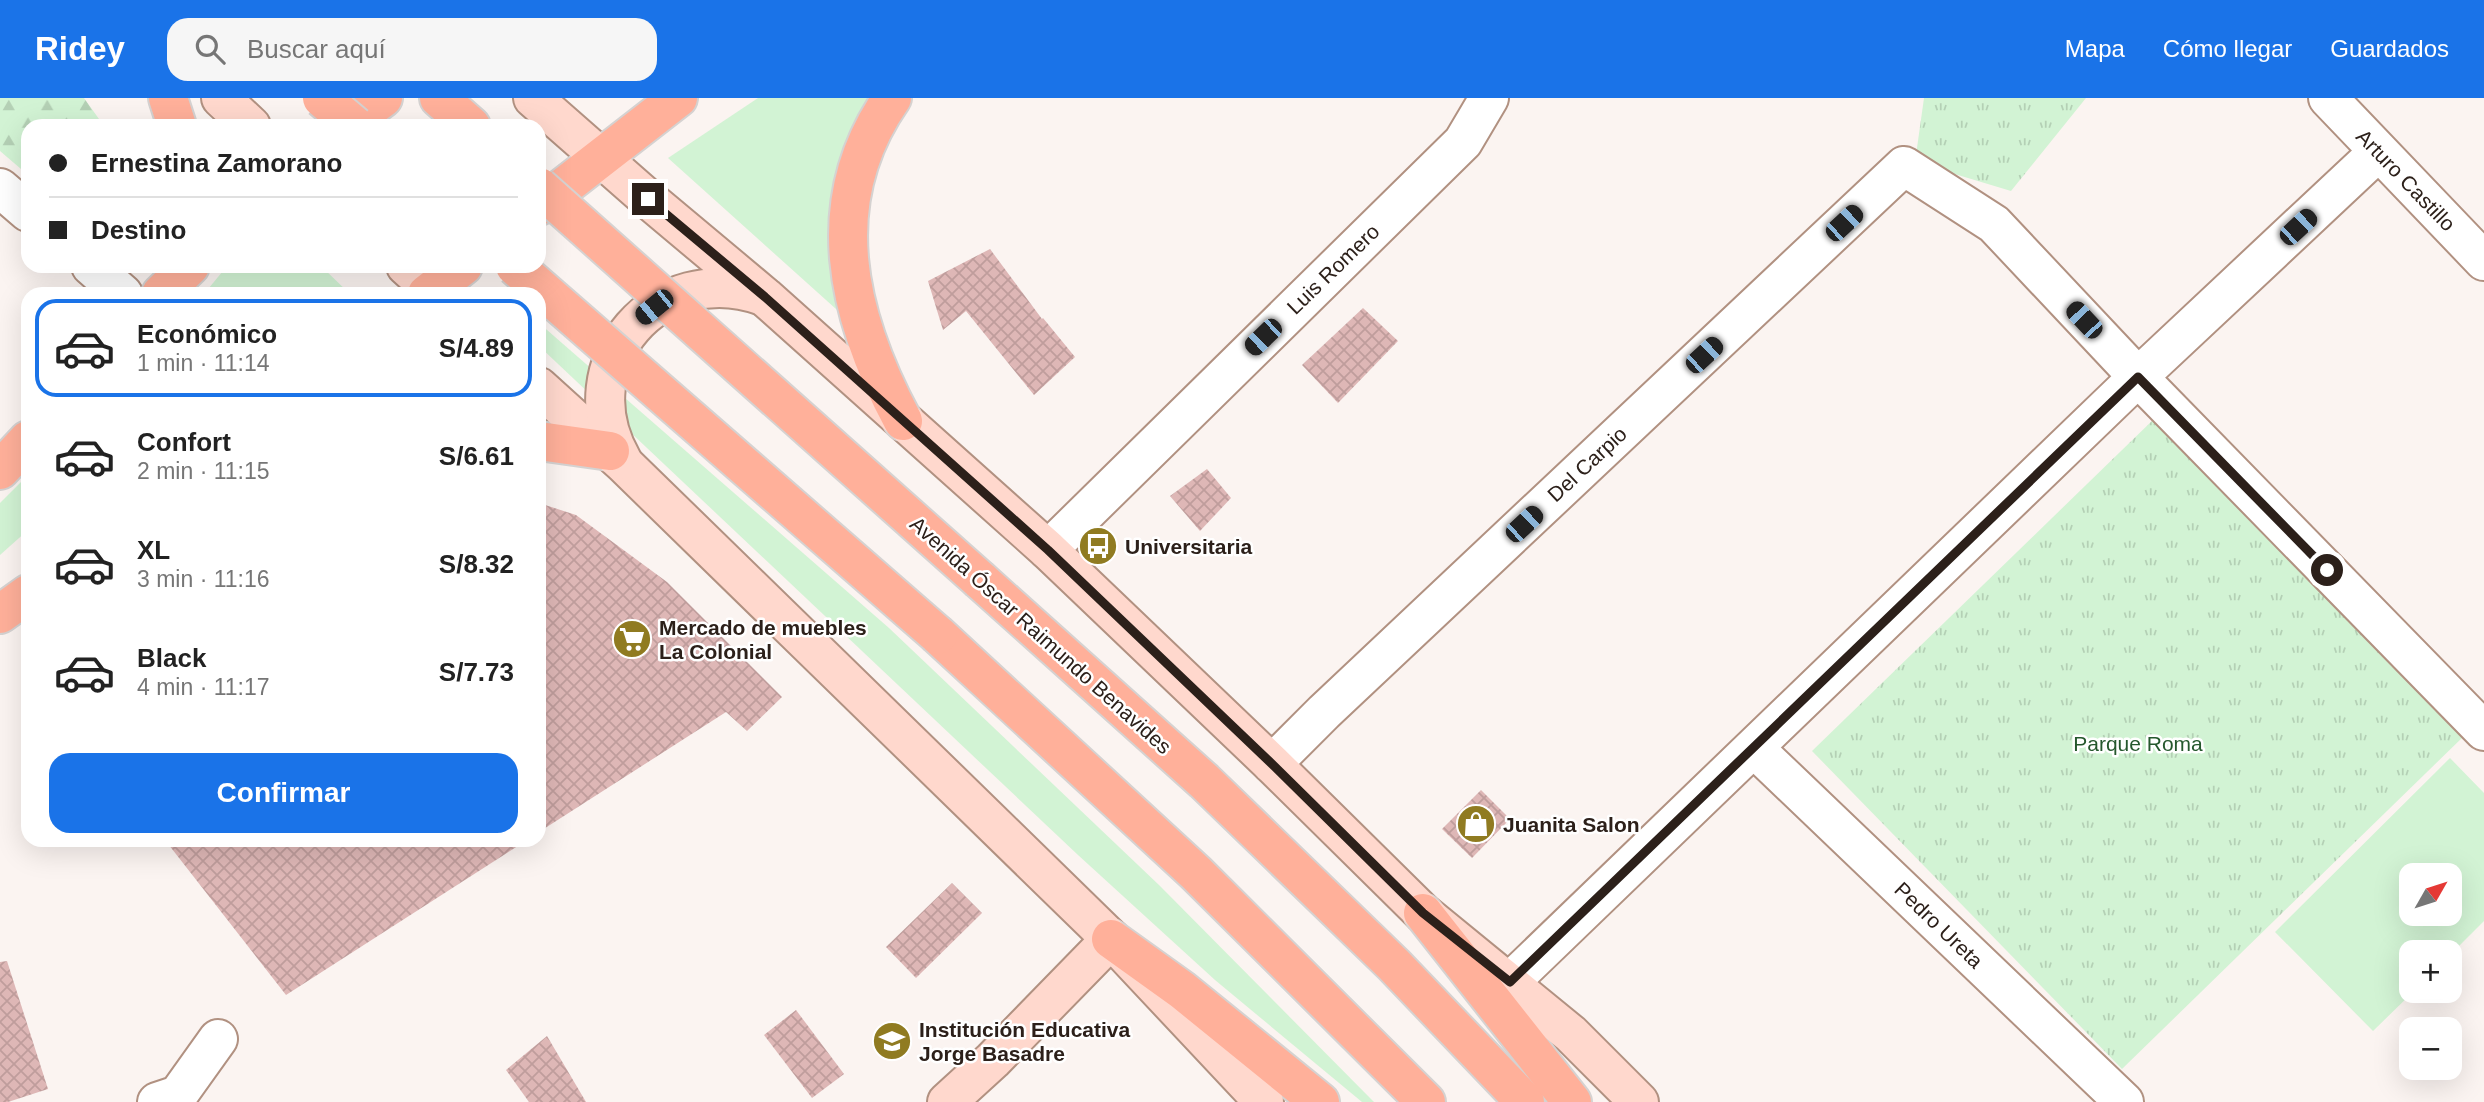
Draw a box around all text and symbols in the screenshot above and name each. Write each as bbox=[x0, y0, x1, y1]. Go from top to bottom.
search box bbox=[167, 18, 657, 81]
text: Ridey bbox=[35, 30, 125, 67]
icon: search bbox=[191, 30, 229, 68]
text: Buscar aquí bbox=[247, 34, 386, 64]
text: Mapa bbox=[2065, 35, 2125, 62]
text: Cómo llegar bbox=[2163, 35, 2292, 62]
text: Guardados bbox=[2330, 35, 2449, 62]
street label: Arturo Castillo bbox=[2352, 125, 2460, 235]
text: Ernestina Zamorano bbox=[91, 148, 342, 178]
route end bbox=[632, 183, 664, 215]
car bbox=[1822, 201, 1867, 245]
car bbox=[2276, 205, 2321, 249]
text: Destino bbox=[91, 215, 186, 245]
street label: Luis Romero bbox=[1282, 219, 1384, 319]
car bbox=[632, 286, 677, 328]
car bbox=[2062, 297, 2107, 343]
car bbox=[1241, 315, 1286, 359]
icon: car bbox=[53, 317, 116, 380]
text: Económico bbox=[137, 319, 277, 349]
text: S/4.89 bbox=[439, 333, 514, 363]
car bbox=[1682, 333, 1727, 377]
text: 1 min · 11:14 bbox=[137, 350, 270, 376]
street label: Del Carpio bbox=[1543, 422, 1631, 506]
icon: car bbox=[53, 425, 116, 488]
text: Confort bbox=[137, 427, 231, 457]
text: S/6.61 bbox=[439, 441, 514, 471]
text: 2 min · 11:15 bbox=[137, 458, 270, 484]
car bbox=[1502, 502, 1547, 546]
street label: Avenida Óscar Raimundo Benavides bbox=[906, 512, 1176, 758]
bus stop icon: Universitaria bbox=[1077, 525, 1119, 567]
icon: car bbox=[53, 533, 116, 596]
text: XL bbox=[137, 535, 170, 565]
place label: Universitaria bbox=[1125, 535, 1253, 558]
text: S/8.32 bbox=[439, 549, 514, 579]
route start bbox=[2311, 554, 2343, 586]
text: 3 min · 11:16 bbox=[137, 566, 270, 592]
place label: Mercado de muebles La Colonial bbox=[659, 616, 867, 663]
supermarket icon: Mercado de muebles La Colonial bbox=[611, 618, 653, 660]
icon: car bbox=[53, 641, 116, 704]
text: Black bbox=[137, 643, 206, 673]
text: S/7.73 bbox=[439, 657, 514, 687]
text: 4 min · 11:17 bbox=[137, 674, 270, 700]
park label: Parque Roma bbox=[2073, 732, 2203, 755]
button: Confirmar bbox=[49, 753, 518, 833]
shop icon: Juanita Salon bbox=[1455, 803, 1497, 845]
place label: Juanita Salon bbox=[1503, 813, 1640, 836]
north arrow bbox=[2399, 863, 2462, 926]
map controls bbox=[2399, 863, 2462, 1080]
street label: Pedro Ureta bbox=[1890, 877, 1988, 973]
button: + bbox=[2399, 940, 2462, 1003]
button: − bbox=[2399, 1017, 2462, 1080]
place label: Institución Educativa Jorge Basadre bbox=[919, 1018, 1131, 1065]
school or university icon: Institución Educativa Jorge Basadre bbox=[871, 1020, 913, 1062]

